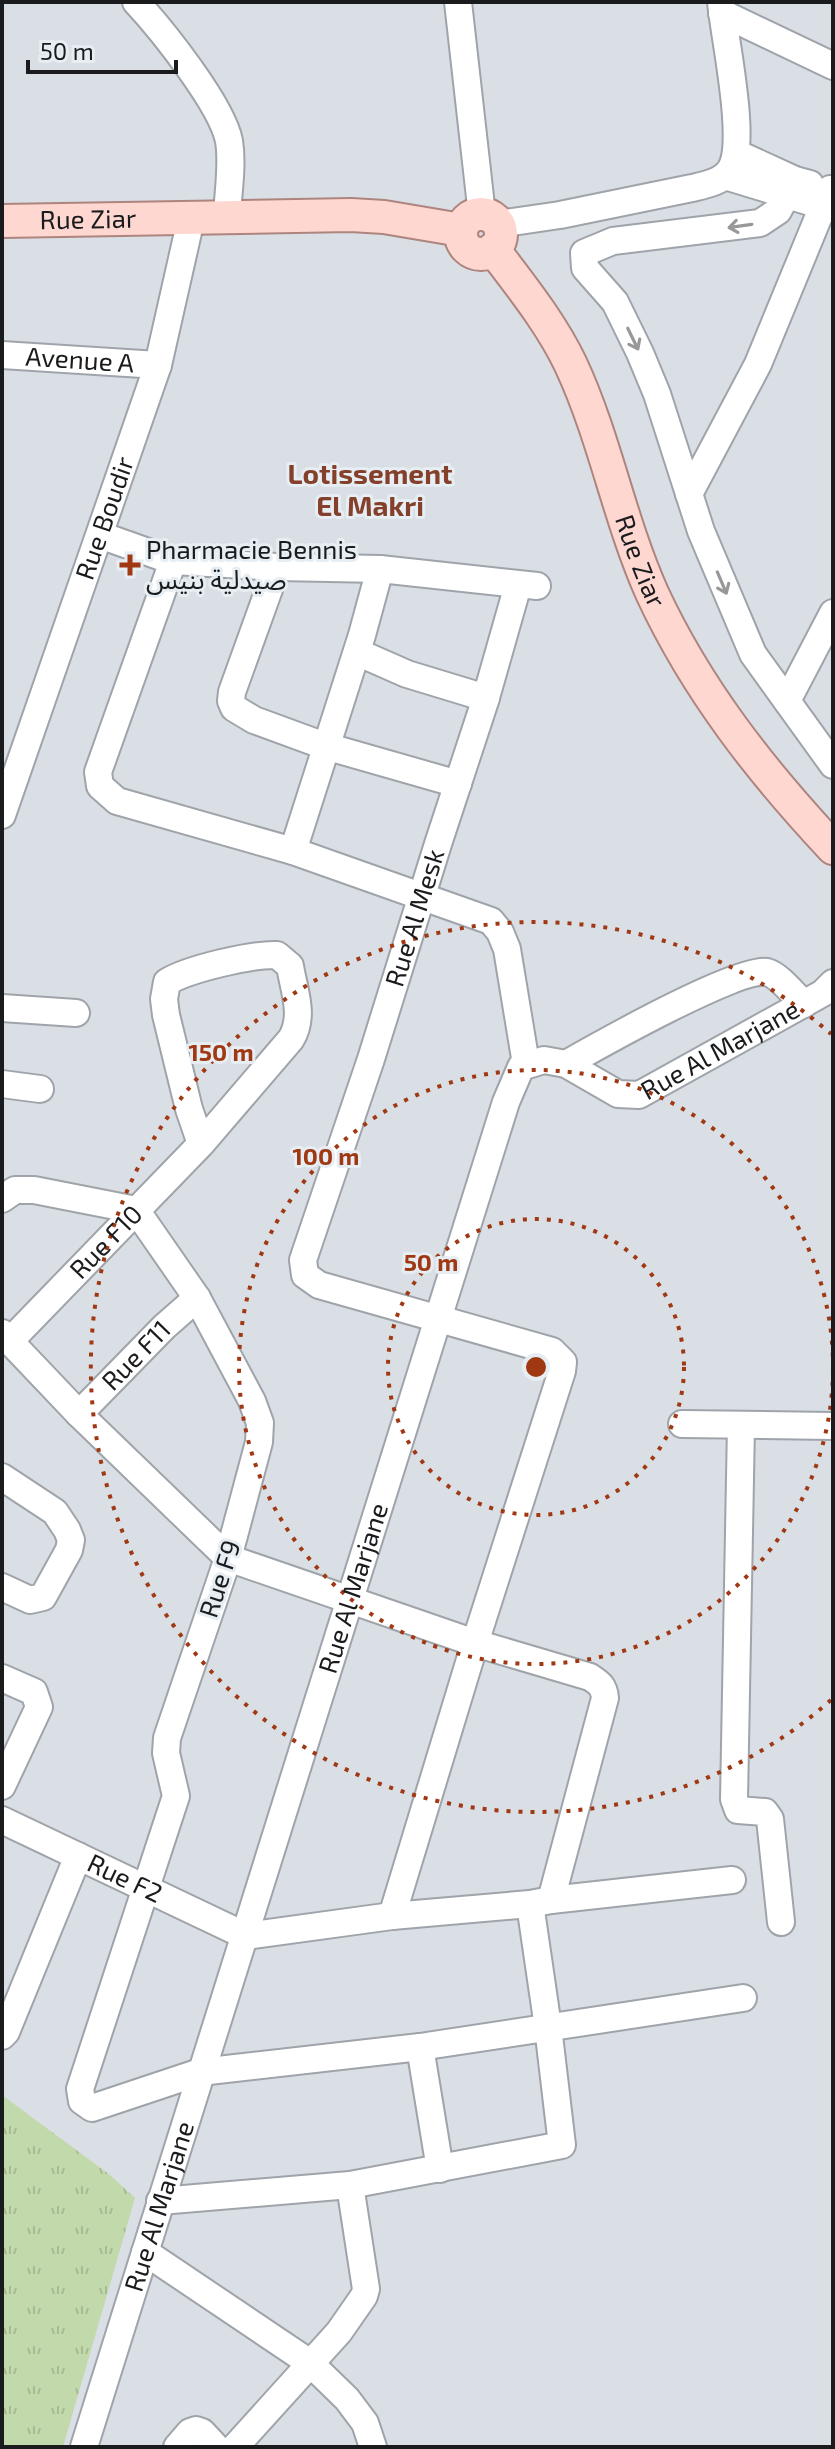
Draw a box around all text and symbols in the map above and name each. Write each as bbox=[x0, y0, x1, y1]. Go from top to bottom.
scale bar bbox=[28, 24, 176, 74]
text: 50 m bbox=[40, 36, 94, 65]
street label: Rue Ziar bbox=[39, 202, 137, 234]
one-way arrow bbox=[727, 219, 753, 234]
one-way arrow bbox=[626, 327, 641, 351]
street label: Avenue A bbox=[25, 340, 135, 377]
street label: Rue Boudir bbox=[68, 452, 139, 583]
district label: Lotissement El Makri bbox=[288, 456, 452, 522]
street label: Rue Ziar bbox=[610, 510, 673, 612]
place label: Pharmacie Bennis صيدلية بنيس bbox=[146, 533, 357, 595]
marker: Pharmacie Bennis صيدلية بنيس bbox=[121, 556, 139, 574]
one-way arrow bbox=[716, 570, 731, 595]
street label: Rue Al Mesk bbox=[378, 845, 450, 990]
street label: Rue Al Marjane bbox=[635, 992, 804, 1105]
text: 150 m bbox=[188, 1037, 254, 1066]
text: 100 m bbox=[293, 1141, 359, 1170]
street label: Rue F10 bbox=[62, 1198, 148, 1284]
text: 50 m bbox=[404, 1247, 458, 1276]
street label: Rue F11 bbox=[94, 1313, 176, 1396]
centre of rings bbox=[522, 1353, 550, 1381]
street label: Rue Al Marjane bbox=[311, 1499, 393, 1677]
street label: Rue F9 bbox=[192, 1536, 246, 1621]
street label: Rue F2 bbox=[83, 1846, 168, 1908]
street label: Rue Al Marjane bbox=[117, 2117, 199, 2295]

